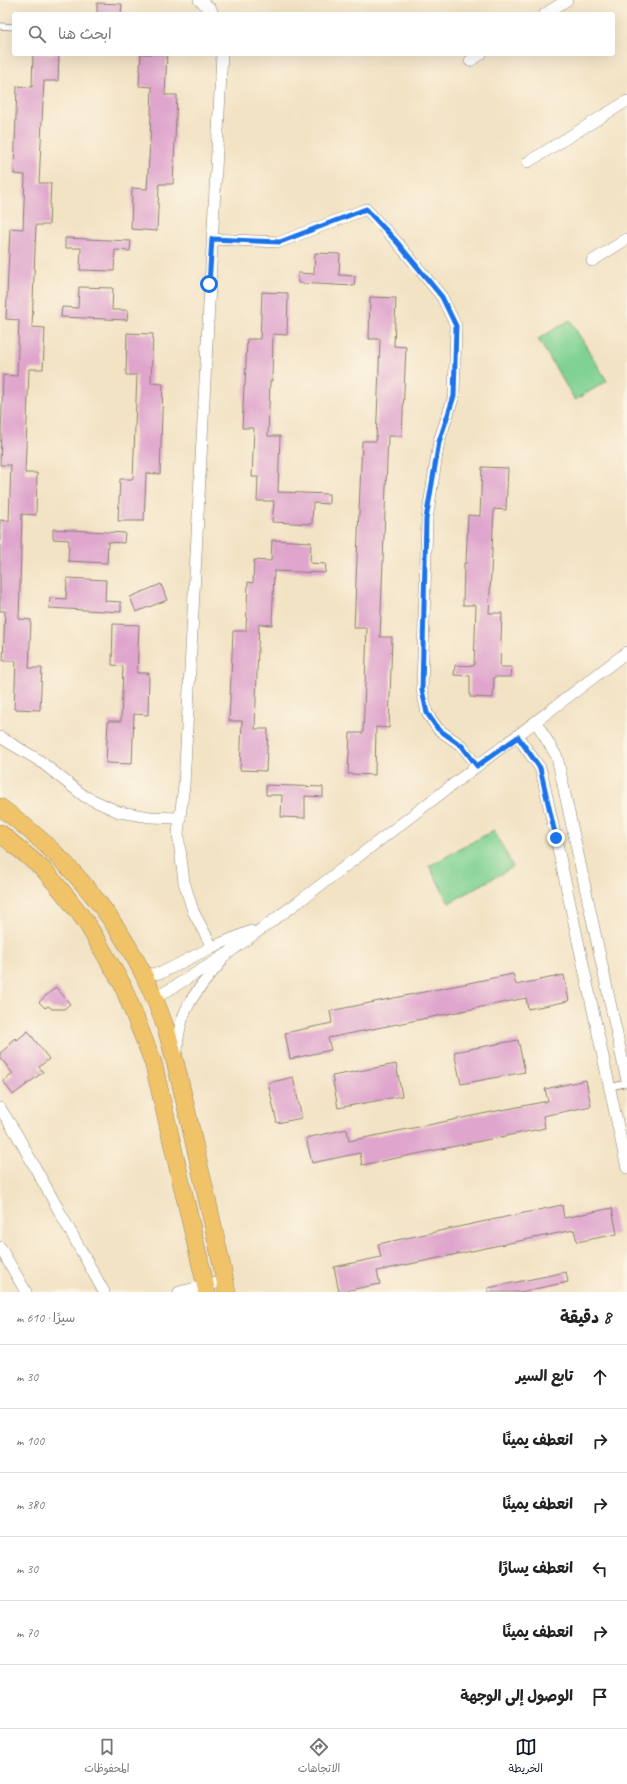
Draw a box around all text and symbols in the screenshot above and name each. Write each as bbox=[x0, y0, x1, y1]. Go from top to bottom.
search box bbox=[12, 12, 615, 56]
icon: search bbox=[26, 23, 48, 45]
text: ابحث هنا bbox=[58, 25, 112, 44]
route start bbox=[200, 275, 218, 293]
route end bbox=[547, 829, 565, 847]
text: 8 دقيقة bbox=[560, 1307, 611, 1328]
text: سيرًا · 610 m bbox=[16, 1310, 75, 1326]
icon: ahead bbox=[589, 1366, 611, 1388]
text: تابع السير bbox=[516, 1367, 573, 1386]
text: 30 m bbox=[16, 1369, 38, 1385]
icon: right bbox=[589, 1430, 611, 1452]
text: انعطف يمينًا bbox=[502, 1431, 573, 1450]
text: 100 m bbox=[16, 1433, 44, 1449]
icon: right bbox=[589, 1494, 611, 1516]
text: انعطف يمينًا bbox=[502, 1495, 573, 1514]
text: 380 m bbox=[16, 1497, 44, 1513]
icon: left bbox=[589, 1558, 611, 1580]
text: انعطف يسارًا bbox=[498, 1559, 573, 1578]
text: 30 m bbox=[16, 1561, 38, 1577]
icon: right bbox=[589, 1622, 611, 1644]
text: انعطف يمينًا bbox=[502, 1623, 573, 1642]
text: 70 m bbox=[16, 1625, 38, 1641]
icon: arrive bbox=[589, 1686, 611, 1708]
text: الوصول إلى الوجهة bbox=[460, 1687, 573, 1706]
tab: المحفوظات bbox=[84, 1736, 129, 1778]
tab: الاتجاهات bbox=[298, 1736, 340, 1778]
tab: الخريطة bbox=[509, 1736, 543, 1778]

